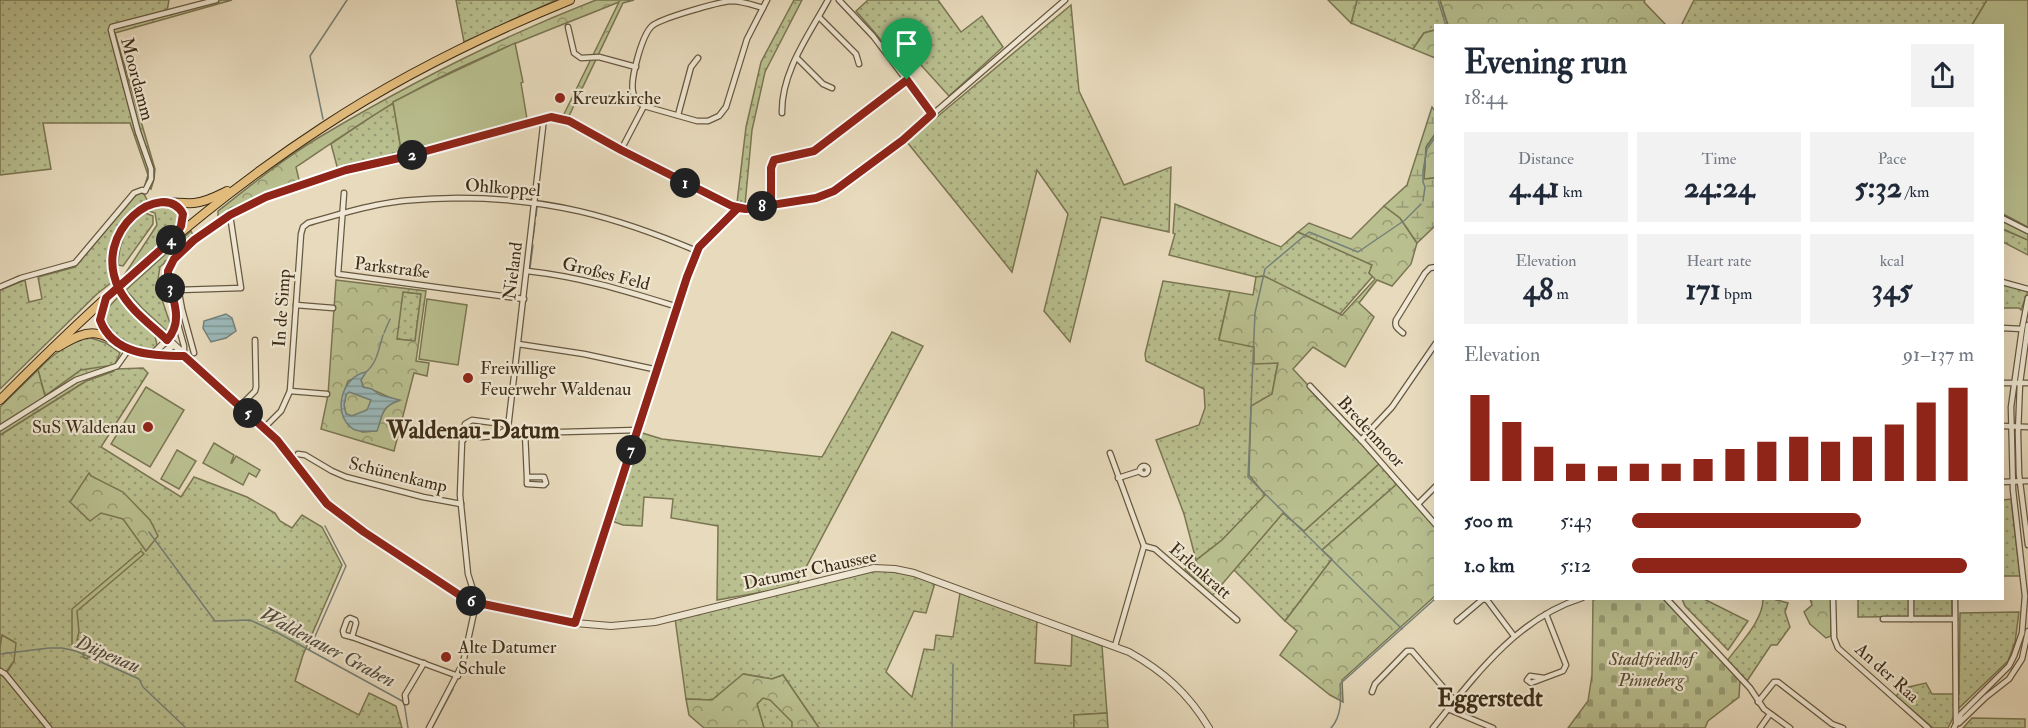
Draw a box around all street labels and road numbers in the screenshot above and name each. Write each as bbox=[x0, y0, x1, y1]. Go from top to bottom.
street label: Moordamm bbox=[115, 35, 159, 123]
street label: Ohlkoppel bbox=[464, 174, 542, 202]
street label: Nieland bbox=[498, 241, 528, 301]
street label: Parkstraße bbox=[353, 252, 432, 284]
street label: Großes Feld bbox=[560, 252, 652, 296]
street label: In de Simp bbox=[268, 268, 296, 348]
street label: Bredenmoor bbox=[1332, 391, 1410, 473]
street label: Schünenkamp bbox=[346, 452, 450, 498]
street label: Erlenkratt bbox=[1164, 538, 1236, 604]
street label: Datumer Chaussee bbox=[741, 545, 879, 595]
street label: An der Raa bbox=[1849, 637, 1925, 708]

